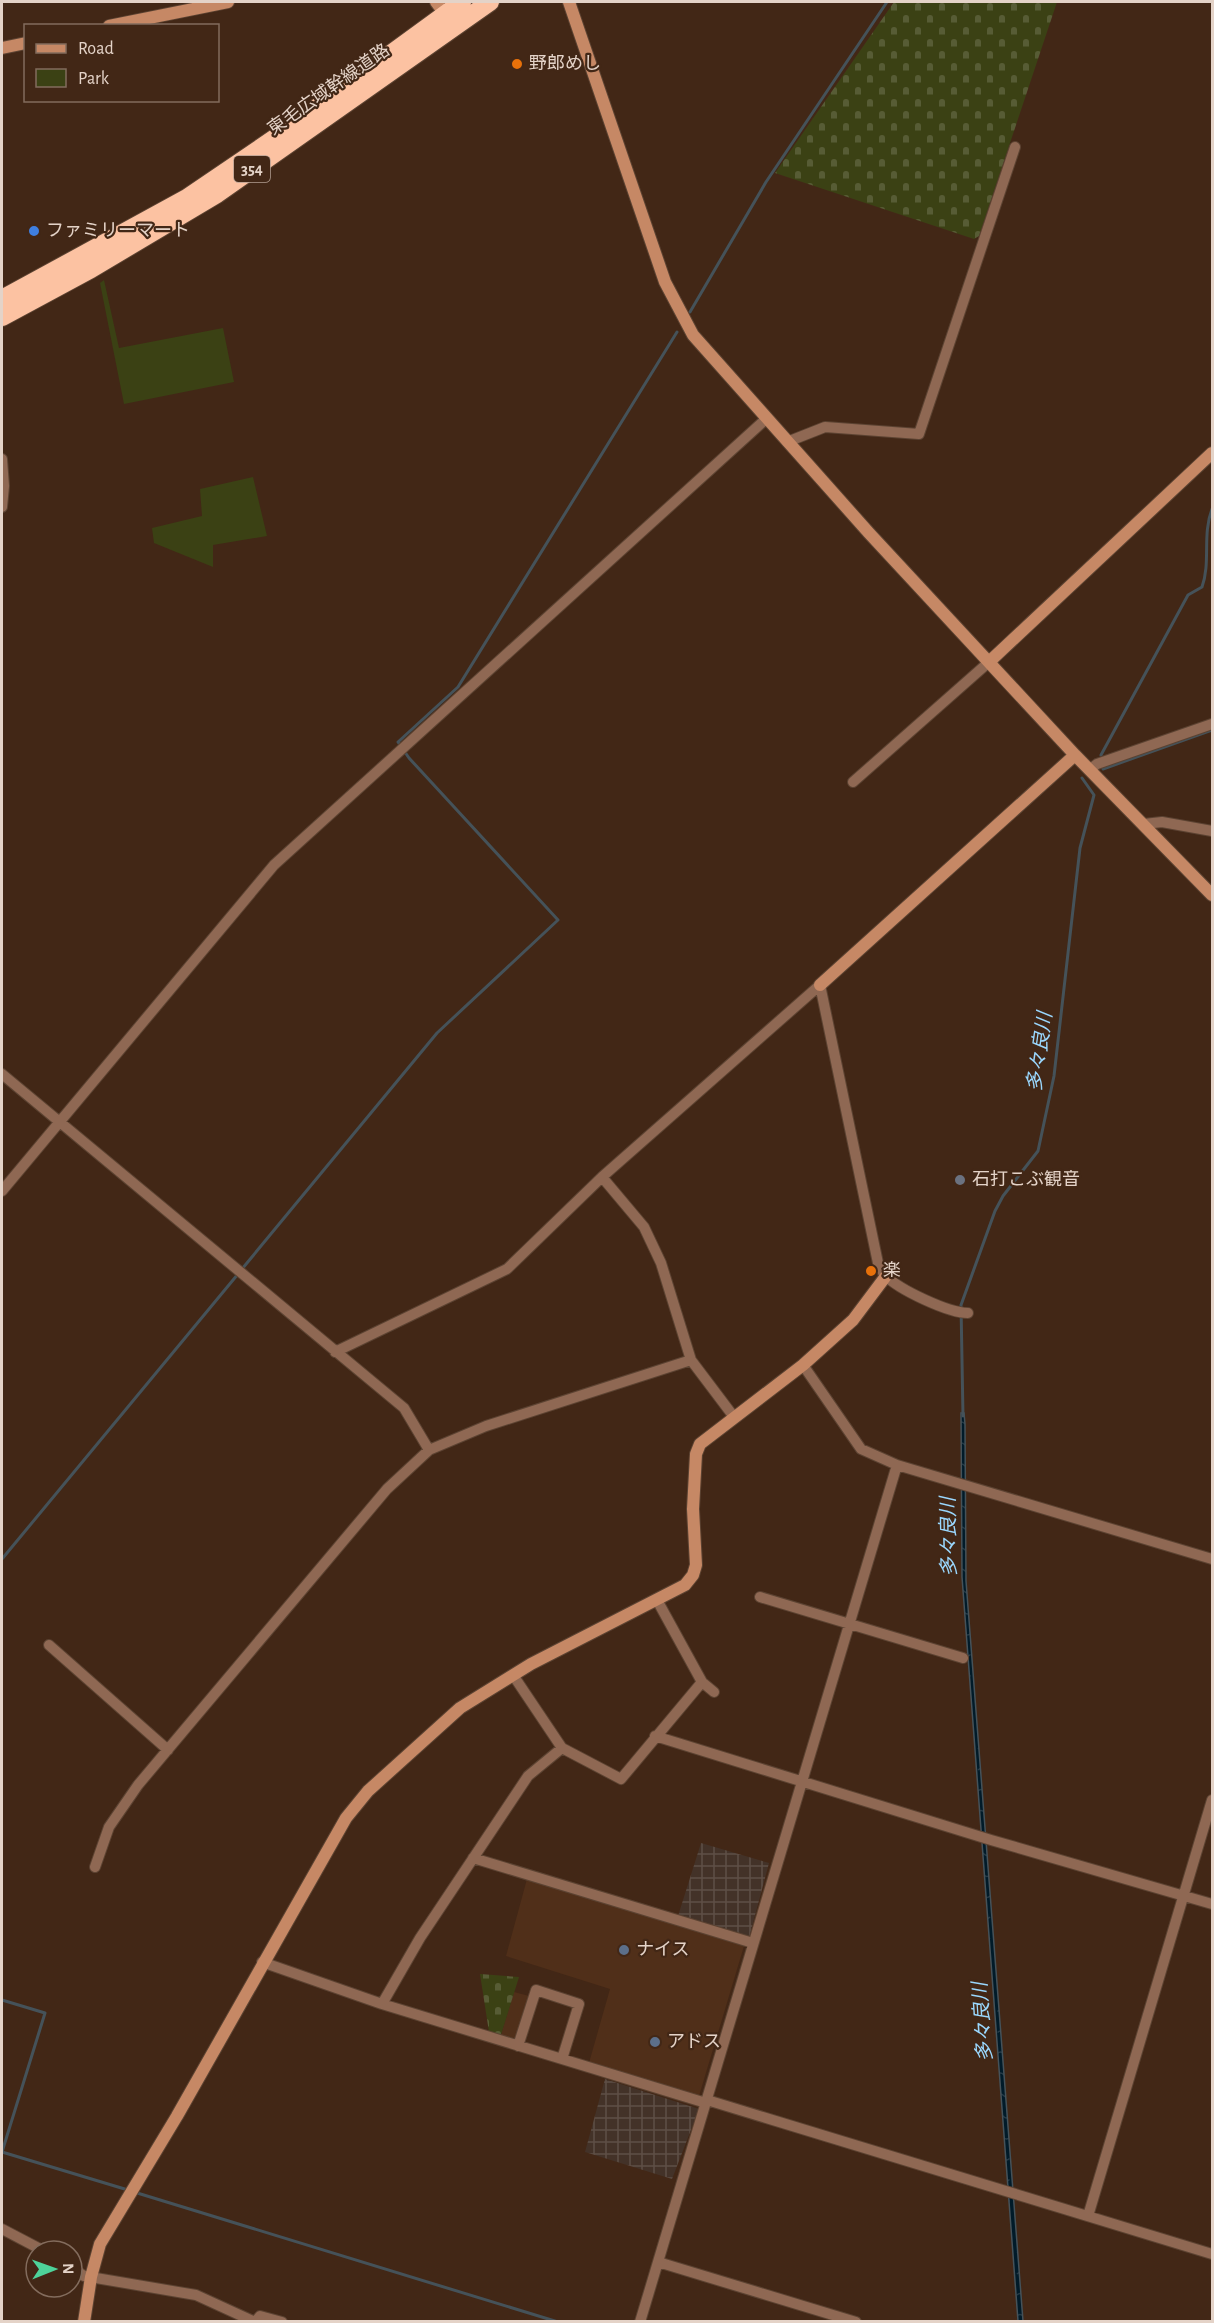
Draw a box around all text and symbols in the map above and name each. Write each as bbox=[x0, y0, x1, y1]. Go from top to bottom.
legend bbox=[24, 24, 219, 102]
text: Road bbox=[78, 40, 114, 58]
street label: 東毛広域幹線道路 bbox=[264, 40, 393, 139]
place label: 野郎めし bbox=[529, 54, 601, 73]
marker: 野郎めし bbox=[510, 57, 524, 71]
text: Park bbox=[78, 70, 110, 88]
road number: 354 bbox=[234, 156, 270, 182]
place label: ファミリーマート bbox=[46, 222, 190, 240]
marker: ファミリーマート bbox=[27, 224, 41, 238]
water label: 多々良川 bbox=[1024, 1009, 1056, 1093]
place label: 石打こぶ観音 bbox=[972, 1170, 1080, 1189]
marker: 石打こぶ観音 bbox=[953, 1173, 967, 1187]
place label: 楽 bbox=[883, 1261, 901, 1280]
marker: 楽 bbox=[864, 1264, 878, 1278]
water label: 多々良川 bbox=[937, 1495, 960, 1577]
place label: ナイス bbox=[636, 1940, 689, 1959]
marker: ナイス bbox=[617, 1943, 631, 1957]
water label: 多々良川 bbox=[969, 1979, 996, 2063]
place label: アドス bbox=[667, 2033, 721, 2051]
marker: アドス bbox=[648, 2035, 662, 2049]
north arrow bbox=[24, 2239, 84, 2299]
text: N bbox=[60, 2263, 76, 2274]

